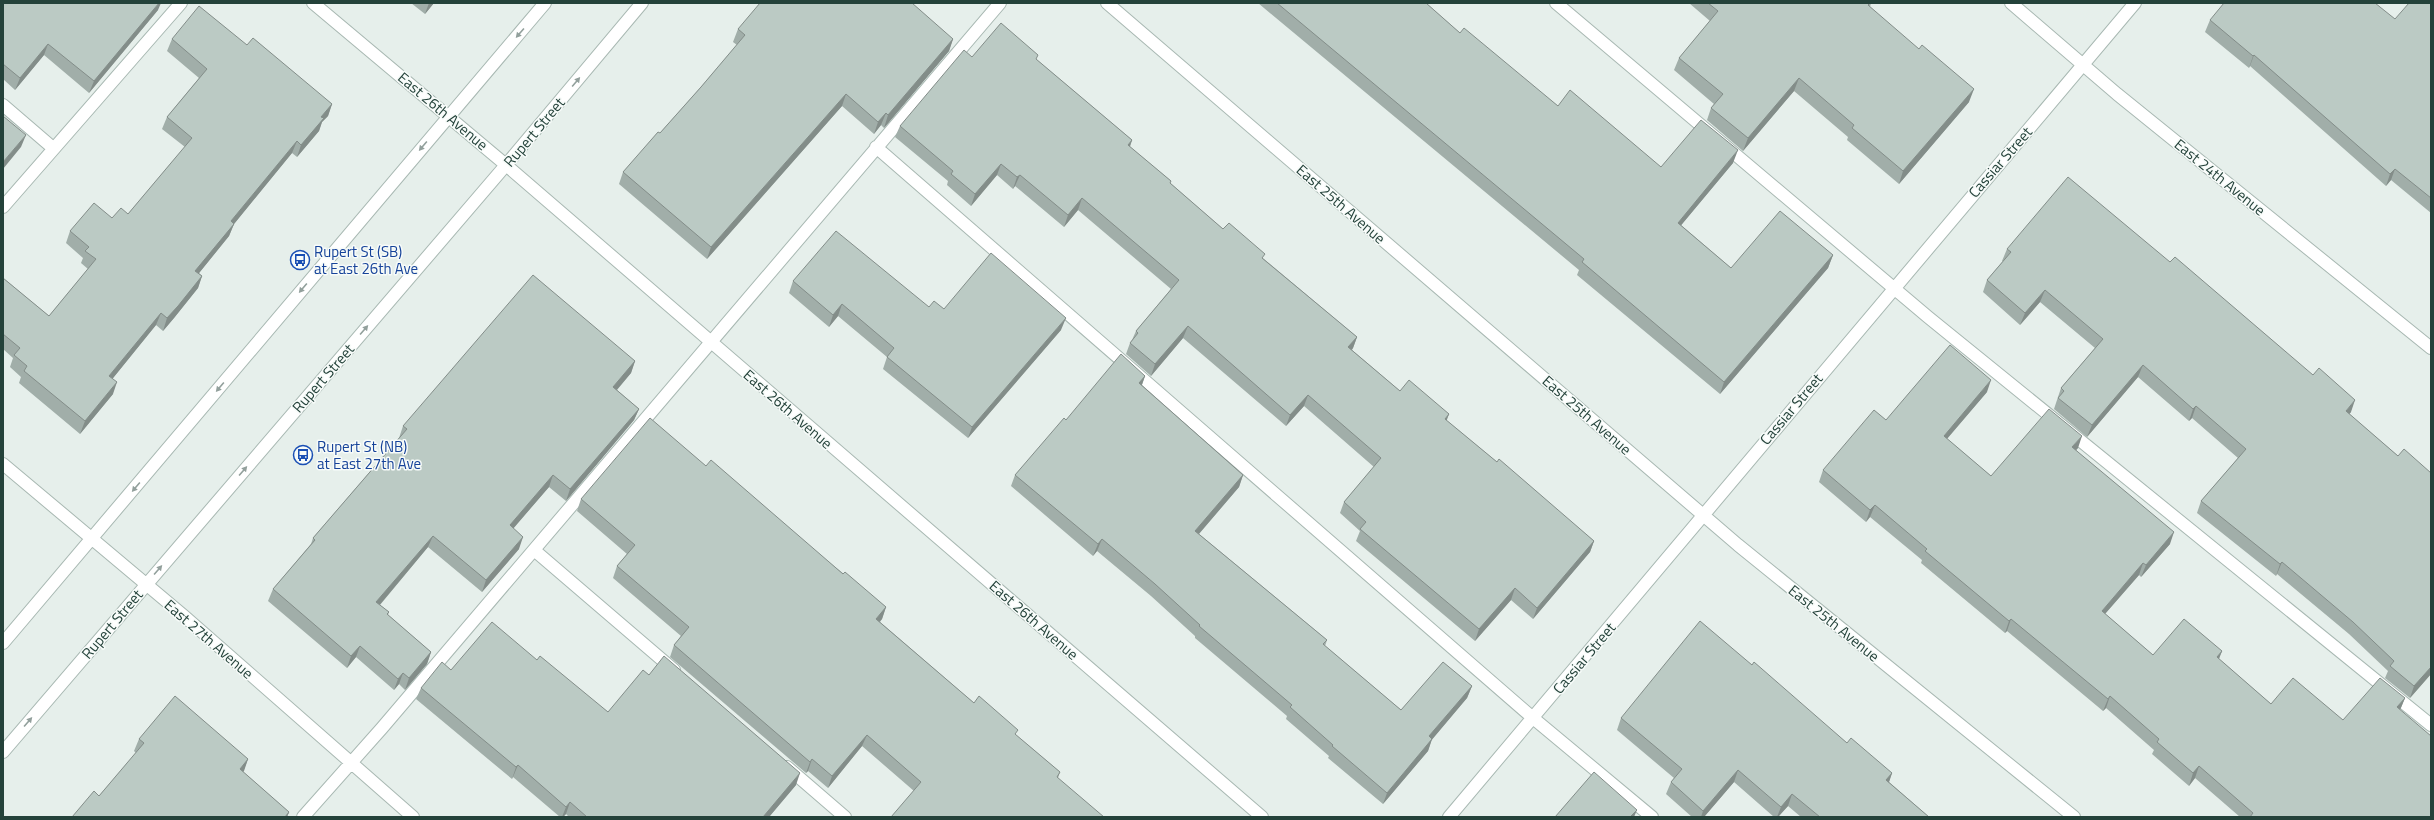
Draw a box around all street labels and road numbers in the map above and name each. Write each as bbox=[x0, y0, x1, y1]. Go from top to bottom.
street label: East 26th Avenue bbox=[393, 66, 493, 156]
street label: Rupert Street bbox=[498, 91, 571, 172]
street label: Cassiar Street bbox=[1963, 121, 2038, 203]
street label: East 24th Avenue bbox=[2169, 133, 2271, 221]
street label: East 25th Avenue bbox=[1291, 159, 1391, 249]
street label: Rupert Street bbox=[286, 338, 360, 418]
street label: East 26th Avenue bbox=[738, 364, 838, 454]
street label: Cassiar Street bbox=[1754, 368, 1828, 450]
street label: East 25th Avenue bbox=[1537, 370, 1637, 460]
street label: East 26th Avenue bbox=[984, 575, 1084, 665]
street label: East 25th Avenue bbox=[1783, 579, 1885, 667]
street label: Rupert Street bbox=[76, 583, 149, 664]
street label: East 27th Avenue bbox=[159, 594, 259, 684]
street label: Cassiar Street bbox=[1547, 617, 1621, 699]

